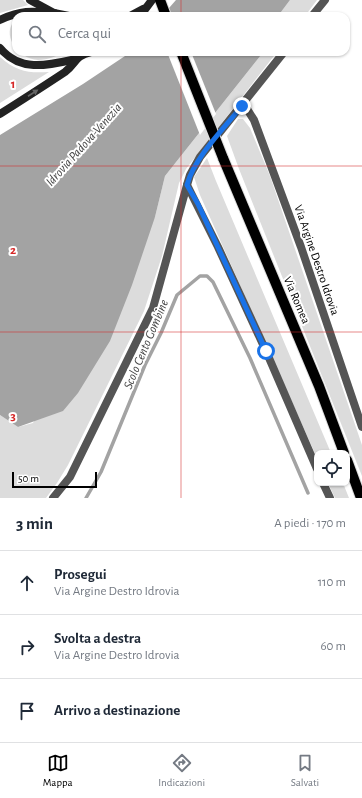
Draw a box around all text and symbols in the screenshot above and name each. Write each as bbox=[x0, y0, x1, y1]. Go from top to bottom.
search box bbox=[12, 12, 350, 56]
icon: search bbox=[26, 23, 48, 45]
text: Cerca qui bbox=[58, 26, 111, 41]
text: 1 bbox=[11, 78, 15, 91]
one-way arrow bbox=[27, 89, 39, 96]
route end bbox=[233, 97, 251, 115]
water label: Idrovia Padova-Venezia bbox=[44, 101, 125, 189]
street label: Via Argine Destro Idrovia bbox=[292, 203, 342, 317]
text: 2 bbox=[10, 244, 16, 257]
street label: Via Romea bbox=[282, 275, 312, 326]
water label: Scolo Cento Gombine bbox=[122, 298, 171, 391]
route start bbox=[257, 342, 275, 360]
text: 3 bbox=[10, 410, 16, 423]
map controls bbox=[314, 450, 350, 486]
button: locate bbox=[314, 450, 350, 486]
scale bar bbox=[12, 470, 97, 489]
text: 50 m bbox=[18, 473, 39, 484]
text: 3 min bbox=[16, 515, 53, 532]
text: A piedi · 170 m bbox=[274, 517, 346, 530]
text: Prosegui bbox=[54, 567, 107, 582]
icon: ahead bbox=[16, 572, 38, 594]
text: 110 m bbox=[318, 576, 346, 589]
text: Via Argine Destro Idrovia bbox=[54, 585, 180, 598]
text: Svolta a destra bbox=[54, 631, 141, 646]
icon: right bbox=[16, 636, 38, 658]
text: 60 m bbox=[320, 640, 346, 653]
text: Via Argine Destro Idrovia bbox=[54, 649, 180, 662]
icon: arrive bbox=[16, 700, 38, 722]
text: Arrivo a destinazione bbox=[54, 703, 180, 718]
tab: Mappa bbox=[43, 752, 73, 789]
tab: Indicazioni bbox=[158, 752, 205, 789]
tab: Salvati bbox=[291, 752, 319, 789]

